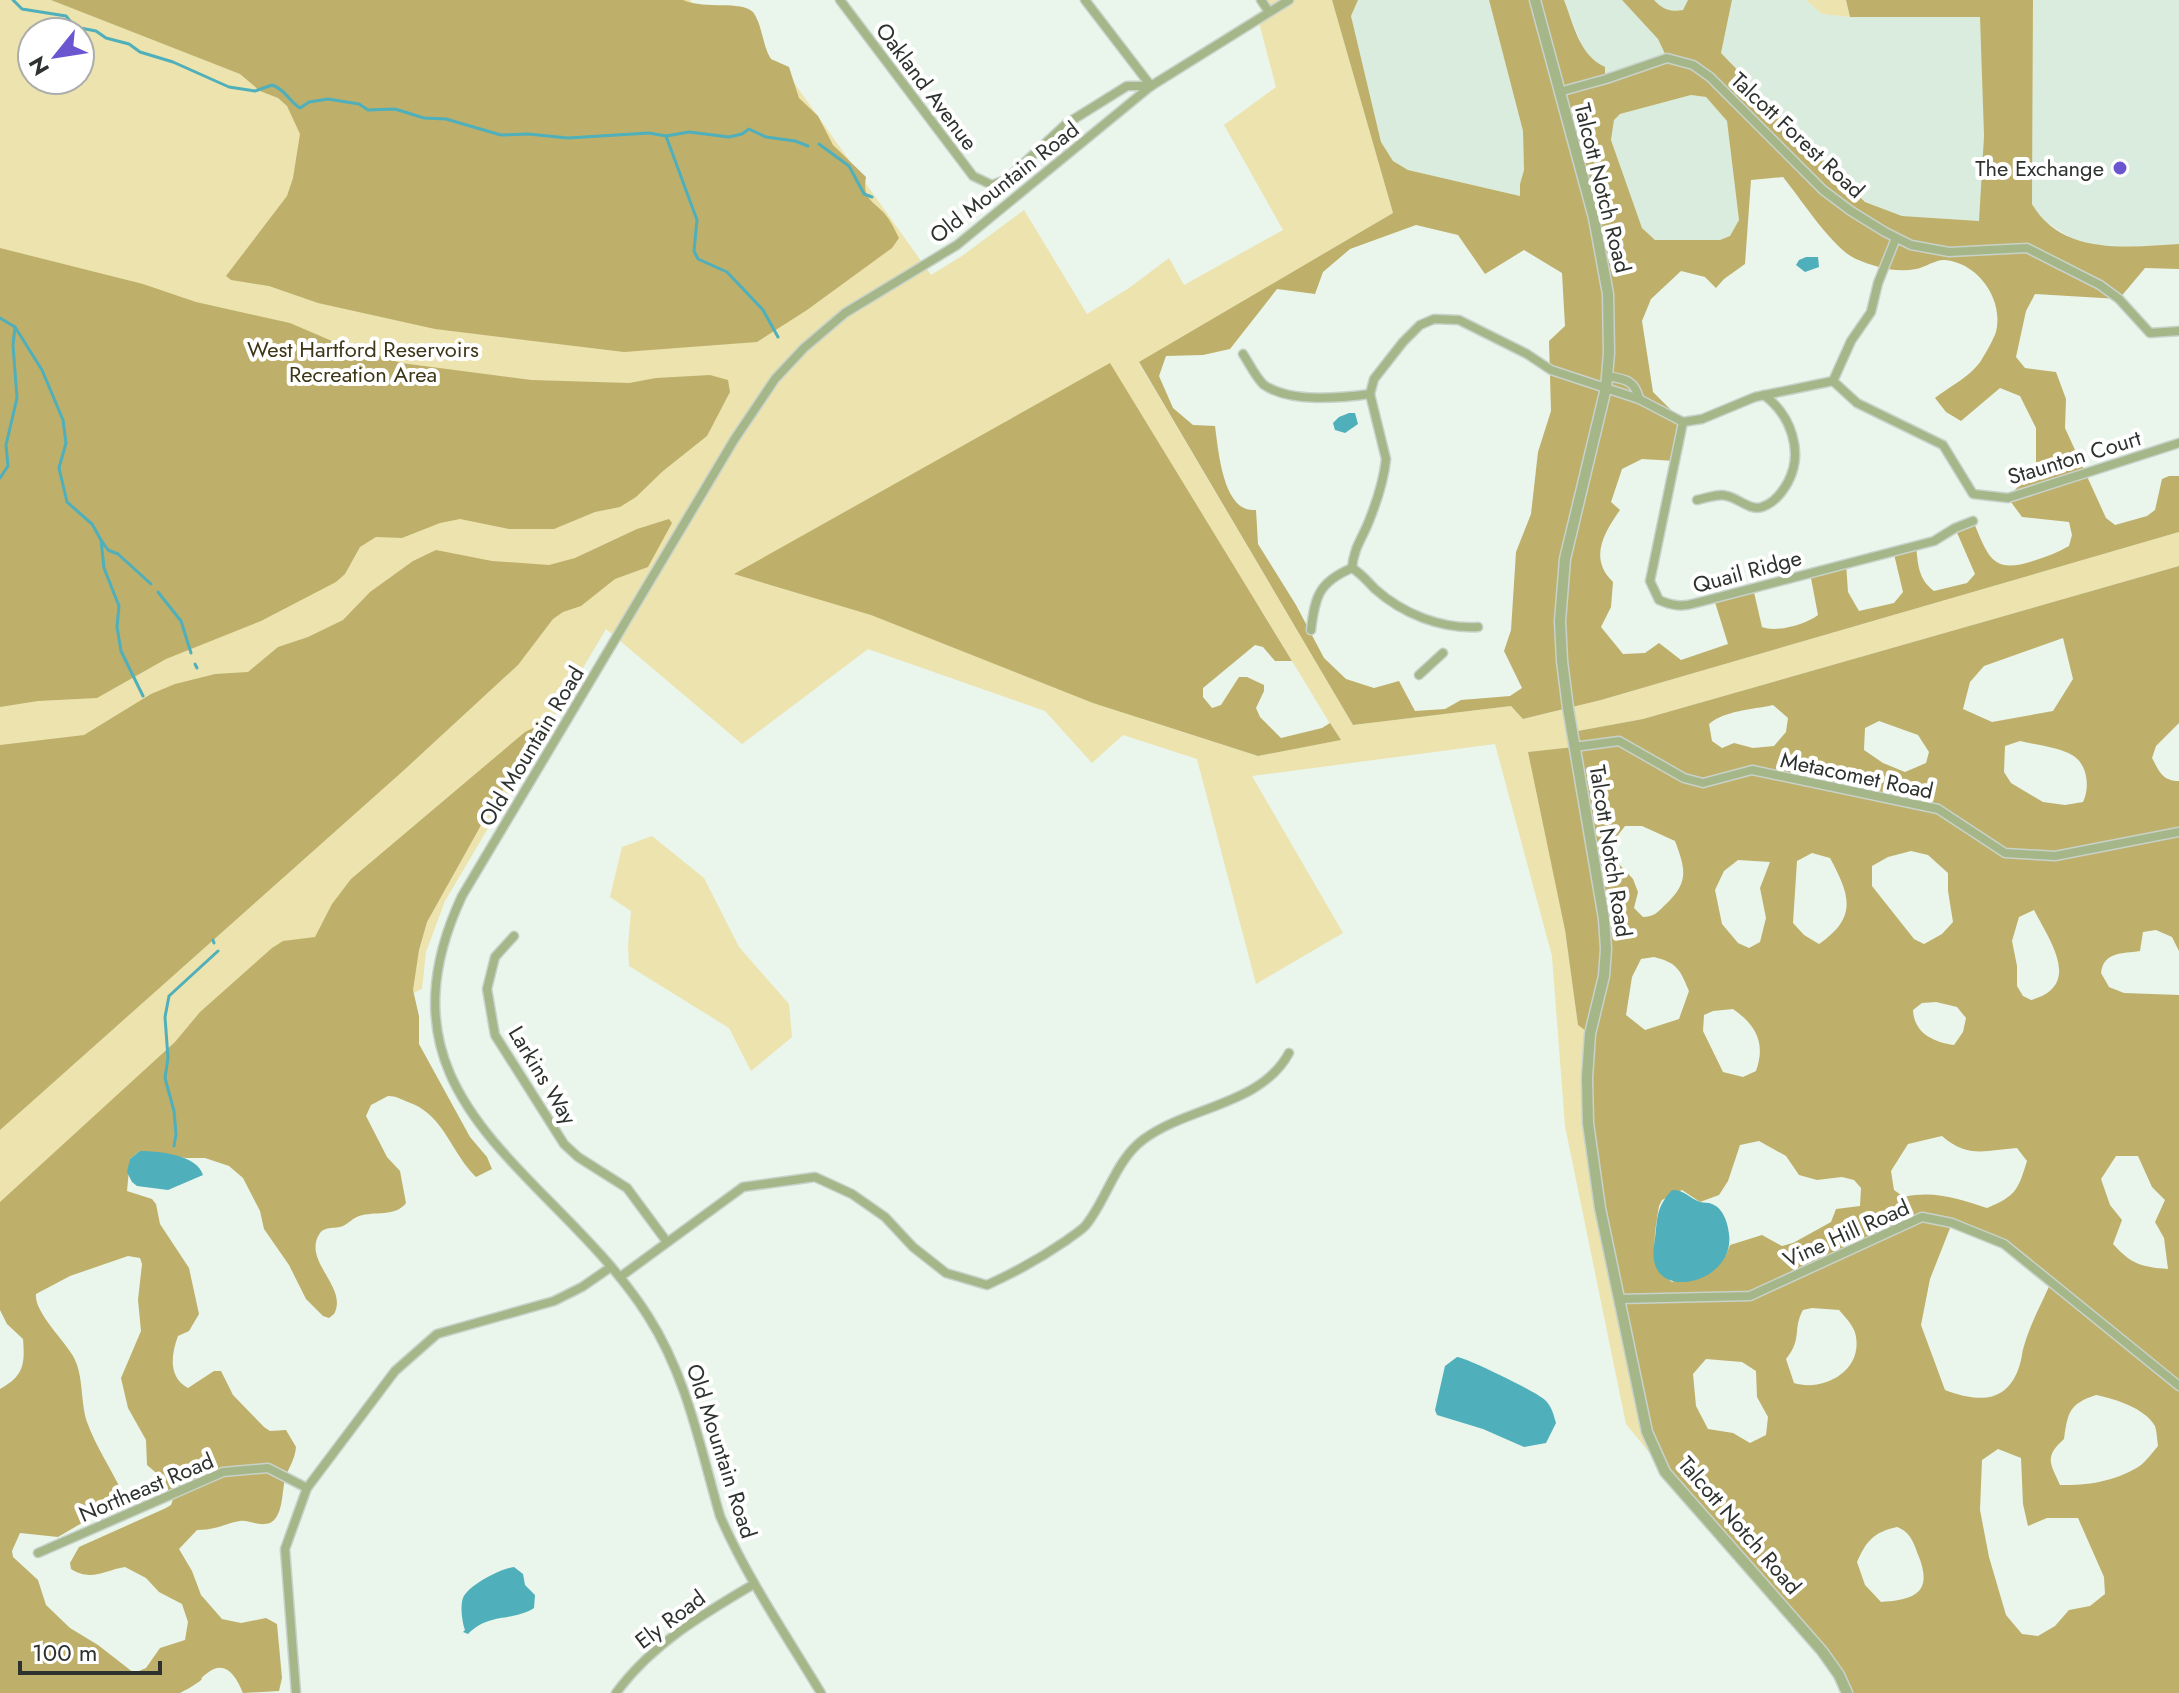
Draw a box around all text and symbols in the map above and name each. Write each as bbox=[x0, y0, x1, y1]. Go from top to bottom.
street label: Oakland Avenue bbox=[868, 15, 986, 157]
north arrow bbox=[16, 16, 96, 96]
text: N bbox=[20, 50, 57, 82]
street label: Talcott Forest Road bbox=[1724, 64, 1872, 206]
street label: Talcott Notch Road bbox=[1566, 100, 1640, 276]
street label: Old Mountain Road bbox=[923, 113, 1085, 251]
place label: The Exchange bbox=[1975, 152, 2104, 184]
marker: The Exchange bbox=[2111, 159, 2129, 177]
park label: West Hartford Reservoirs Recreation Area bbox=[247, 333, 479, 390]
street label: Staunton Court bbox=[2003, 421, 2145, 492]
street label: Quail Ridge bbox=[1689, 541, 1805, 601]
street label: Old Mountain Road bbox=[470, 660, 592, 832]
street label: Metacomet Road bbox=[1778, 743, 1936, 807]
street label: Talcott Notch Road bbox=[1582, 763, 1640, 939]
street label: Larkins Way bbox=[501, 1020, 585, 1131]
street label: Vine Hill Road bbox=[1778, 1191, 1914, 1275]
street label: Old Mountain Road bbox=[679, 1360, 765, 1542]
street label: Northeast Road bbox=[74, 1444, 218, 1530]
street label: Talcott Notch Road bbox=[1671, 1449, 1809, 1601]
street label: Ely Road bbox=[628, 1582, 712, 1656]
scale bar bbox=[20, 1625, 160, 1675]
text: 100 m bbox=[32, 1635, 98, 1670]

